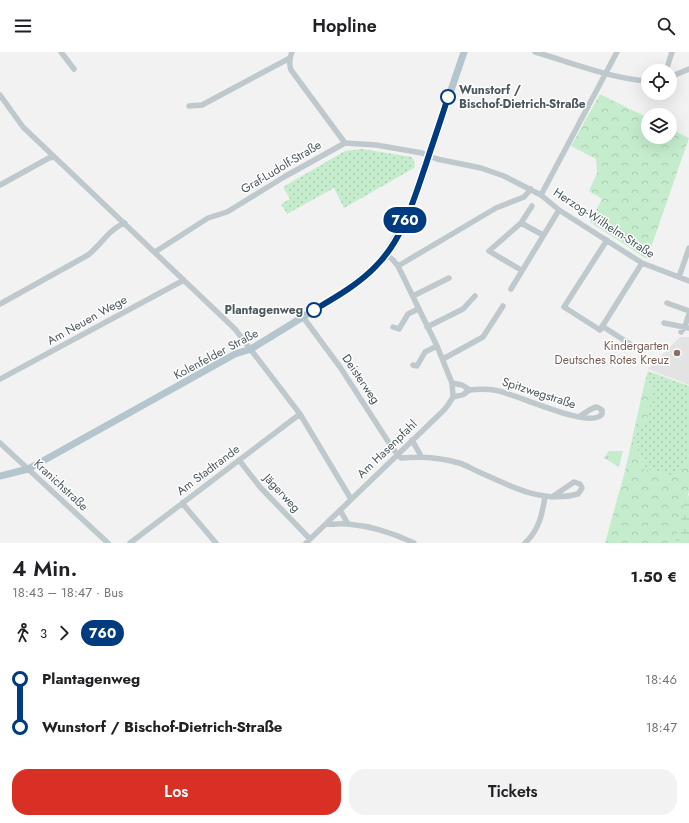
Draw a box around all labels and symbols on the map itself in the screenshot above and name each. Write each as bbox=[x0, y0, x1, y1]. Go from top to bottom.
place label: Wunstorf / Bischof-Dietrich-Straße bbox=[459, 81, 586, 113]
marker: Wunstorf / Bischof-Dietrich-Straße bbox=[440, 89, 456, 105]
street label: Graf-Ludolf-Straße bbox=[237, 136, 325, 198]
street label: Herzog-Wilhelm-Straße bbox=[550, 183, 658, 263]
line badge: 760 bbox=[382, 207, 428, 233]
street label: Am Neuen Wege bbox=[44, 291, 130, 349]
place label: Plantagenweg bbox=[224, 301, 303, 319]
marker: Plantagenweg bbox=[306, 302, 322, 318]
street label: Kolenfelder Straße bbox=[170, 324, 262, 384]
place label: Kindergarten Deutsches Rotes Kreuz bbox=[555, 337, 669, 369]
marker: Kindergarten Deutsches Rotes Kreuz bbox=[672, 348, 682, 358]
street label: Deisterweg bbox=[338, 350, 384, 408]
street label: Spitzwegstraße bbox=[500, 373, 578, 413]
street label: Am Hasenpfahl bbox=[353, 416, 421, 482]
street label: Am Stadtrande bbox=[173, 440, 243, 500]
street label: Kranichstraße bbox=[30, 455, 92, 515]
street label: Jägerweg bbox=[258, 468, 305, 516]

